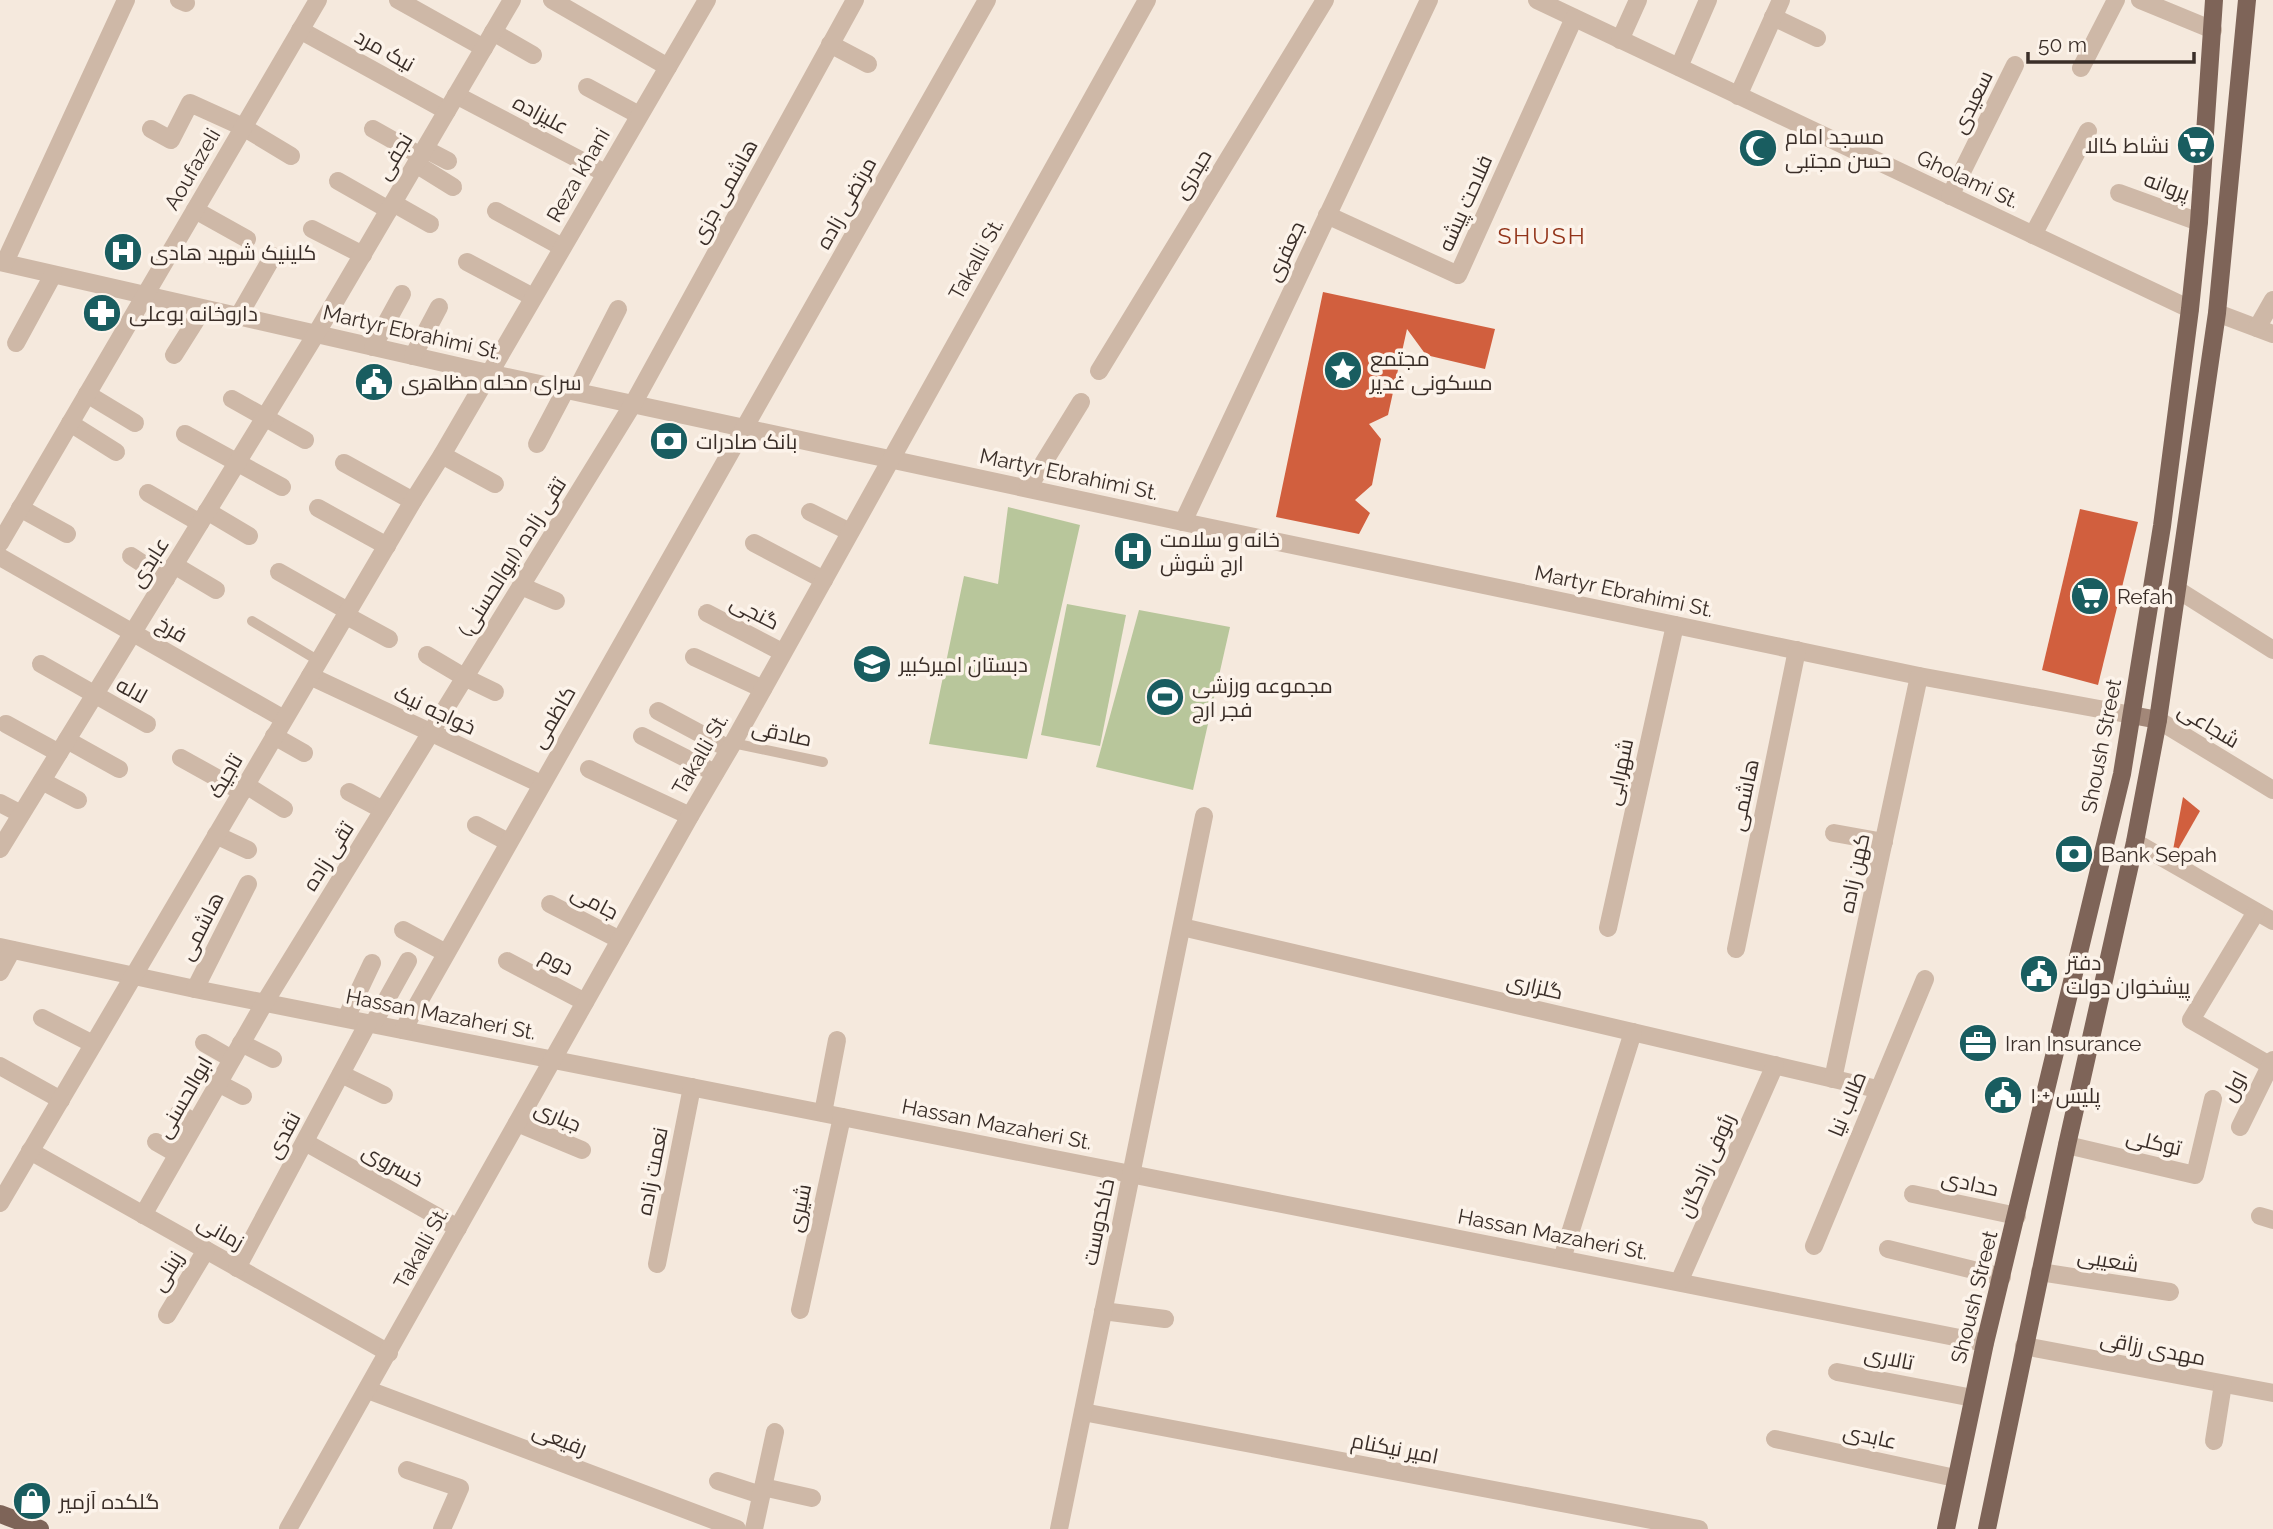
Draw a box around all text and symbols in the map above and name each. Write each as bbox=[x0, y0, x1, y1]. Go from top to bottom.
scale bar bbox=[2028, 21, 2194, 65]
street label: نیک مرد bbox=[351, 24, 419, 76]
text: 50 m bbox=[2038, 32, 2087, 57]
street label: سعیدی bbox=[1946, 66, 1999, 138]
street label: علیزاده bbox=[509, 89, 573, 139]
street label: Aoufazeli bbox=[159, 124, 225, 214]
street label: Reza khani bbox=[541, 124, 615, 226]
place label: مسجد امام حسن مجتبی bbox=[1785, 124, 1891, 174]
supermarket icon: نشاط کالا bbox=[2175, 124, 2217, 166]
mosque icon: مسجد امام حسن مجتبی bbox=[1737, 127, 1779, 169]
street label: نجفی bbox=[370, 128, 419, 184]
place label: نشاط کالا bbox=[2085, 133, 2169, 158]
street label: هاشمی جزی bbox=[685, 135, 764, 248]
street label: Gholami St. bbox=[1913, 144, 2023, 214]
street label: حیدری bbox=[1168, 145, 1217, 204]
street label: فلاحت پیشه bbox=[1433, 151, 1499, 256]
street label: مرتضی زاده bbox=[811, 153, 882, 254]
street label: پروانه bbox=[2140, 166, 2194, 208]
street label: Takalli St. bbox=[943, 214, 1009, 304]
street label: جعفری bbox=[1260, 217, 1311, 286]
district label: SHUSH bbox=[1497, 222, 1587, 249]
hospital icon: کلینیک شهید هادی bbox=[102, 231, 144, 273]
place label: کلینیک شهید هادی bbox=[150, 240, 316, 266]
pharmacy icon: داروخانه بوعلی bbox=[81, 292, 123, 334]
street label: Martyr Ebrahimi St. bbox=[321, 299, 503, 365]
place label: داروخانه بوعلی bbox=[129, 301, 258, 327]
place label: مجتمع مسکونی غدیر bbox=[1369, 346, 1493, 396]
place icon: مجتمع مسکونی غدیر bbox=[1322, 349, 1364, 391]
public building icon: سرای محله مظاهری bbox=[353, 361, 395, 403]
place label: سرای محله مظاهری bbox=[401, 370, 581, 396]
bank icon: بانک صادرات bbox=[648, 420, 690, 462]
place label: بانک صادرات bbox=[696, 429, 797, 454]
street label: Martyr Ebrahimi St. bbox=[977, 443, 1161, 505]
street label: تقی زاده (ابوالحسنی) bbox=[453, 472, 572, 642]
place label: خانه و سلامت ارج شوش bbox=[1160, 527, 1280, 578]
hospital icon: خانه و سلامت ارج شوش bbox=[1112, 530, 1154, 572]
street label: عابدی bbox=[124, 532, 175, 592]
street label: Martyr Ebrahimi St. bbox=[1532, 560, 1716, 622]
supermarket icon: Refah bbox=[2069, 575, 2111, 617]
place label: Refah bbox=[2117, 584, 2173, 609]
street label: گنجی bbox=[726, 589, 784, 636]
street label: فرخ bbox=[151, 610, 192, 649]
school or university icon: دبستان امیرکبیر bbox=[851, 643, 893, 685]
place label: دبستان امیرکبیر bbox=[898, 652, 1028, 678]
street label: لاله bbox=[112, 671, 152, 709]
place label: مجموعه ورزشی فجر ارج bbox=[1192, 673, 1333, 724]
sports icon: مجموعه ورزشی فجر ارج bbox=[1144, 676, 1186, 718]
street label: Shoush Street bbox=[2076, 677, 2126, 815]
street label: خواجه نیک bbox=[390, 680, 480, 740]
street label: کاظمی bbox=[525, 681, 582, 753]
street label: شجاعی bbox=[2173, 697, 2244, 754]
street label: Takalli St. bbox=[667, 709, 733, 799]
street label: صادقی bbox=[750, 714, 814, 753]
street label: شهرابی bbox=[1600, 736, 1639, 808]
street label: تاجیک bbox=[202, 749, 248, 803]
street label: هاشمی bbox=[1724, 757, 1765, 834]
street label: تقی زاده bbox=[297, 817, 360, 896]
street label: کهن زاده bbox=[1833, 831, 1876, 915]
bank icon: Bank Sepah bbox=[2053, 833, 2095, 875]
place label: Bank Sepah bbox=[2101, 842, 2217, 867]
street label: جامی bbox=[567, 879, 623, 926]
street label: هاشمی bbox=[173, 888, 230, 965]
street label: دوم bbox=[535, 942, 578, 982]
place label: دفتر پیشخوان دولت bbox=[2065, 950, 2191, 1001]
public building icon: دفتر پیشخوان دولت bbox=[2018, 953, 2060, 995]
street label: گلزاری bbox=[1504, 967, 1566, 1006]
street label: Hassan Mazaheri St. bbox=[344, 983, 538, 1045]
office icon: Iran Insurance bbox=[1957, 1022, 1999, 1064]
place label: Iran Insurance bbox=[2005, 1031, 2141, 1056]
street label: ابوالحسنی bbox=[151, 1052, 218, 1143]
street label: اول bbox=[2216, 1066, 2253, 1106]
street label: طالب نیا bbox=[1823, 1068, 1871, 1140]
public building icon: پلیس +۱۰ bbox=[1982, 1074, 2024, 1116]
place label: پلیس +۱۰ bbox=[2030, 1083, 2101, 1110]
street label: Hassan Mazaheri St. bbox=[900, 1093, 1094, 1155]
street label: جباری bbox=[530, 1095, 585, 1138]
street label: نقدی bbox=[260, 1107, 306, 1163]
street label: رئوفی زادگان bbox=[1672, 1109, 1741, 1221]
street label: توکلی bbox=[2124, 1124, 2184, 1162]
street label: نعمت زاده bbox=[631, 1125, 673, 1217]
street label: خسروی bbox=[358, 1138, 428, 1193]
street label: حدادی bbox=[1939, 1165, 2001, 1202]
street label: خاکدوست bbox=[1077, 1176, 1119, 1268]
street label: شیری bbox=[782, 1182, 817, 1235]
street label: Takalli St. bbox=[388, 1203, 454, 1293]
street label: Hassan Mazaheri St. bbox=[1456, 1203, 1650, 1265]
street label: زمانی bbox=[193, 1209, 249, 1256]
street label: Shoush Street bbox=[1945, 1228, 2003, 1366]
street label: شعیبی bbox=[2075, 1243, 2140, 1278]
street label: زینلی bbox=[145, 1246, 189, 1296]
street label: مهدی رزاقی bbox=[2098, 1326, 2208, 1371]
street label: تالاری bbox=[1862, 1341, 1916, 1376]
street label: رفیعی bbox=[529, 1417, 591, 1462]
street label: عابدی bbox=[1841, 1418, 1899, 1455]
street label: امیر نیکنام bbox=[1349, 1427, 1441, 1471]
shop icon: گلكده آزمير bbox=[11, 1480, 53, 1522]
place label: گلكده آزمير bbox=[58, 1489, 159, 1514]

